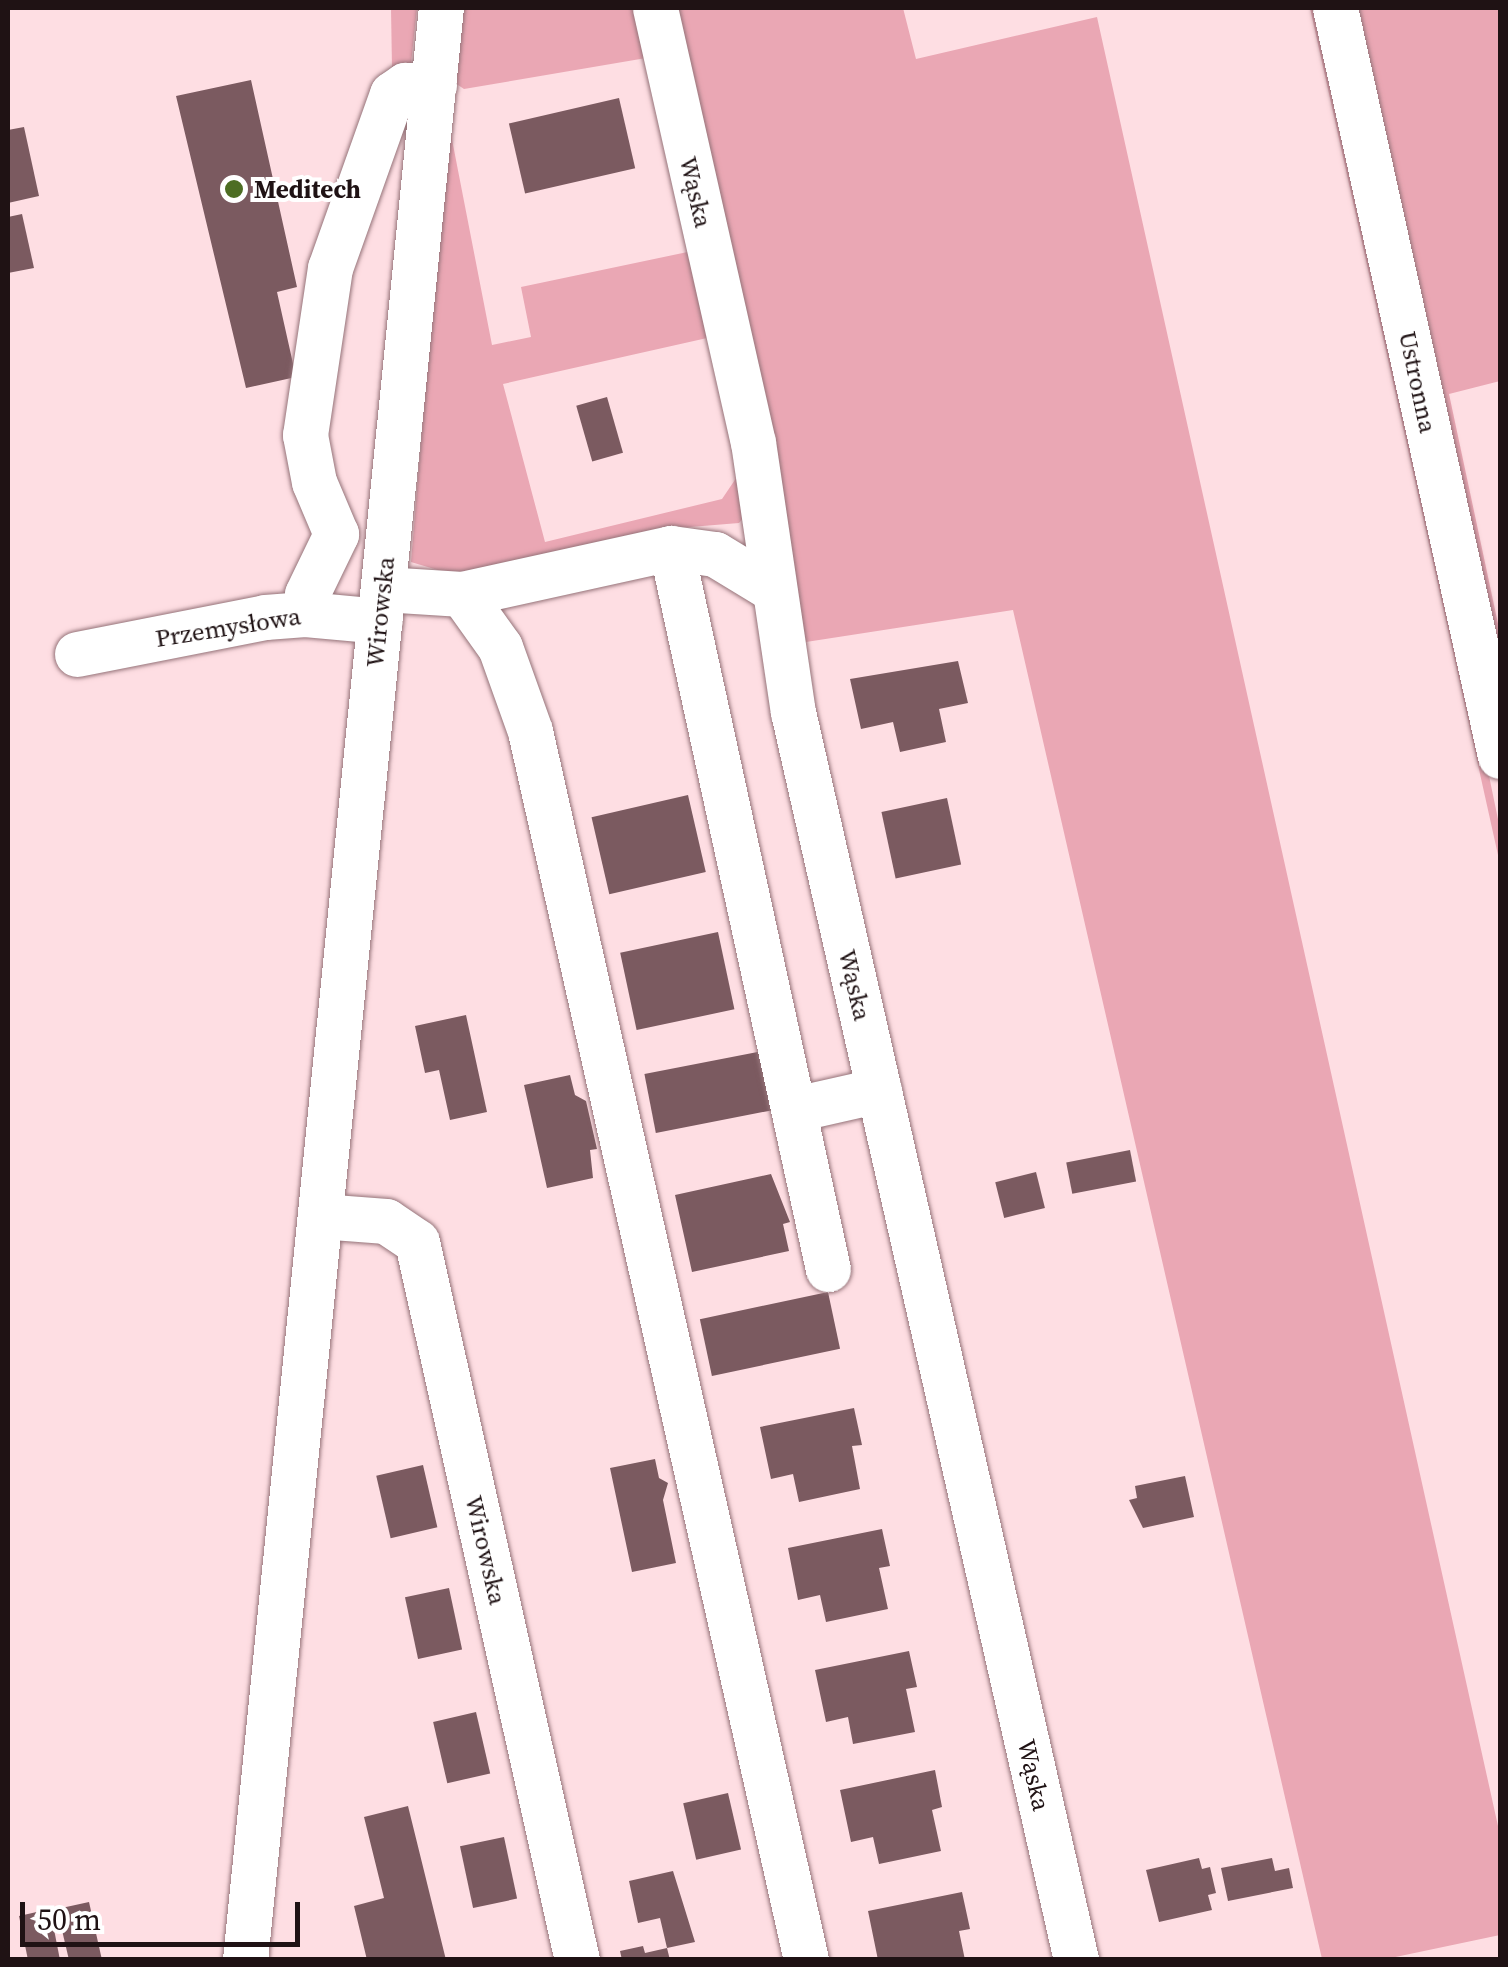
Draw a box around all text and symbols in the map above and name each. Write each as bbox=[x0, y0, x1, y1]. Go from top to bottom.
street label: Wąska bbox=[673, 154, 719, 230]
place label: Meditech bbox=[254, 174, 361, 204]
marker: Meditech bbox=[223, 178, 245, 200]
street label: Ustronna bbox=[1393, 328, 1443, 436]
street label: Wirowska bbox=[359, 555, 401, 669]
street label: Przemysłowa bbox=[153, 601, 303, 653]
street label: Wąska bbox=[832, 947, 878, 1023]
street label: Wirowska bbox=[459, 1493, 513, 1607]
street label: Wąska bbox=[1011, 1737, 1057, 1813]
scale bar bbox=[25, 1882, 305, 1944]
text: 50 m bbox=[37, 1899, 101, 1940]

